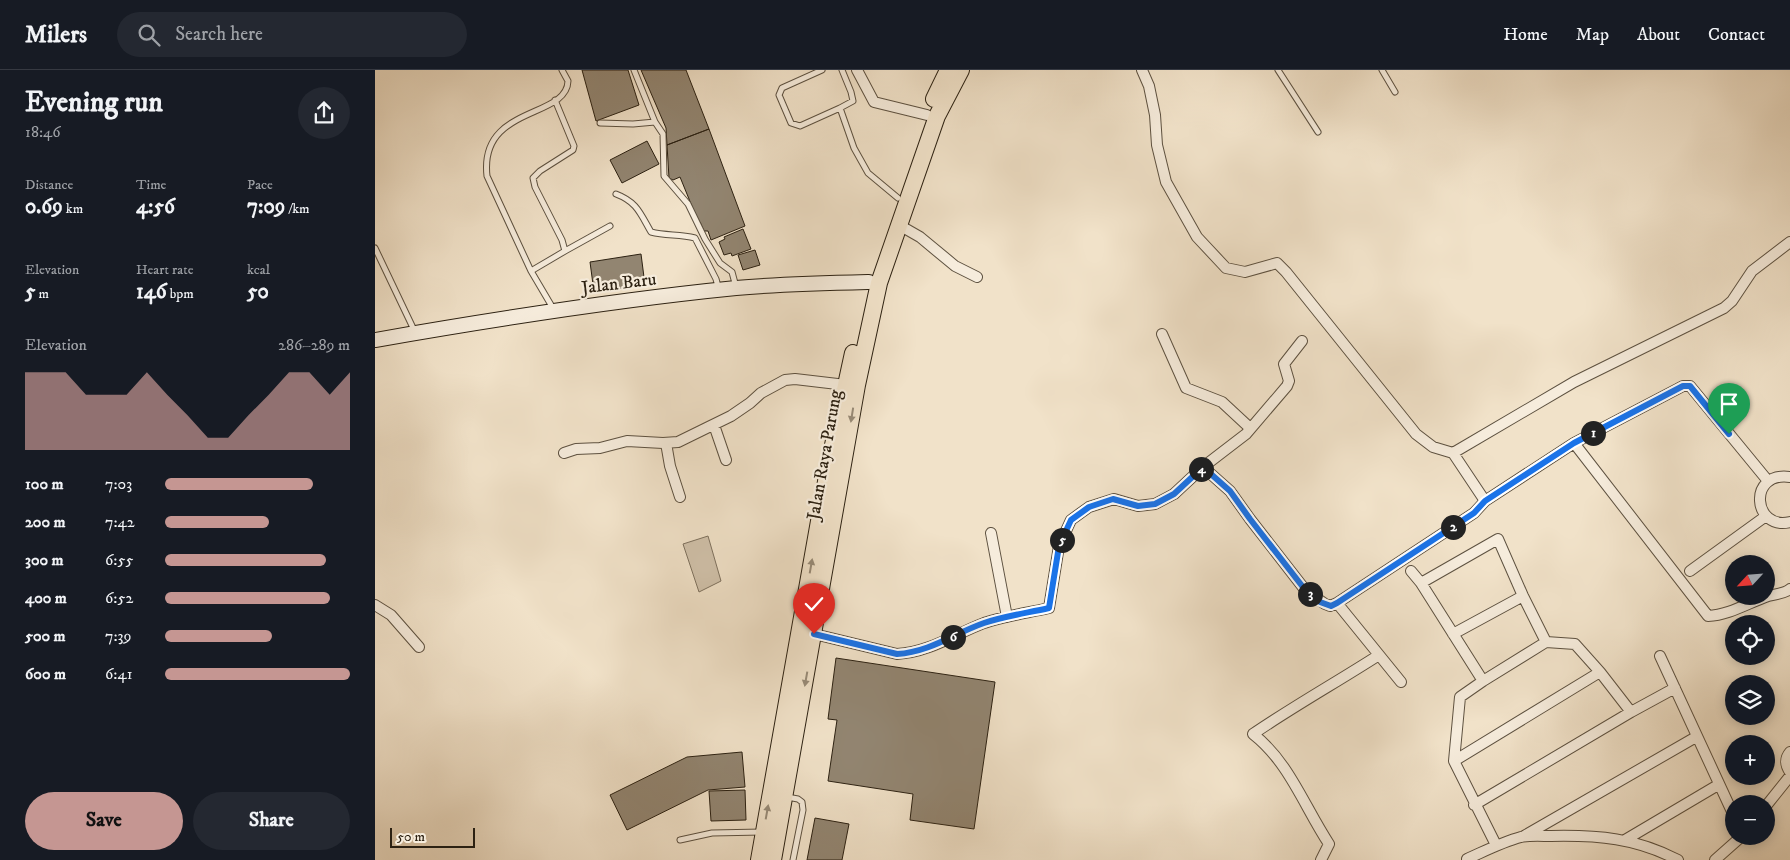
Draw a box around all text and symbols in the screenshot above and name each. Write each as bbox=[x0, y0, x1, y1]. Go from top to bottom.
search box bbox=[117, 12, 467, 57]
text: Milers bbox=[25, 20, 87, 50]
icon: search bbox=[135, 21, 163, 49]
text: Search here bbox=[175, 23, 263, 46]
text: Home bbox=[1503, 24, 1548, 46]
text: Map bbox=[1576, 24, 1609, 46]
text: About bbox=[1637, 24, 1680, 46]
text: Contact bbox=[1708, 24, 1765, 46]
text: Evening run bbox=[25, 85, 163, 120]
button: share bbox=[298, 87, 350, 139]
text: 18:46 bbox=[25, 122, 61, 142]
text: Distance bbox=[25, 176, 73, 194]
text: Time bbox=[136, 176, 166, 194]
text: Pace bbox=[247, 176, 273, 194]
text: 0.69 bbox=[25, 194, 63, 220]
text: 4:56 bbox=[136, 194, 175, 220]
text: 7:09 bbox=[247, 194, 285, 220]
text: km bbox=[63, 200, 83, 218]
text: /km bbox=[285, 200, 310, 218]
text: Elevation bbox=[25, 261, 79, 279]
text: Heart rate bbox=[136, 261, 193, 279]
text: kcal bbox=[247, 261, 270, 279]
street label: Jalan Baru bbox=[578, 268, 658, 300]
text: 5 bbox=[25, 279, 35, 305]
text: 146 bbox=[136, 279, 167, 305]
text: 50 bbox=[247, 279, 269, 305]
text: m bbox=[35, 285, 49, 303]
text: bpm bbox=[167, 285, 194, 303]
text: Elevation bbox=[25, 335, 87, 355]
text: 286–289 m bbox=[278, 335, 350, 355]
pin bbox=[1708, 383, 1750, 434]
street label: Jalan Raya Parung bbox=[802, 388, 847, 524]
icon: arrive bbox=[1715, 390, 1743, 418]
one-way arrow bbox=[848, 408, 856, 424]
pin: 1 bbox=[1581, 420, 1605, 446]
text: 1 bbox=[1591, 424, 1596, 442]
pin: 4 bbox=[1189, 456, 1213, 482]
text: 4 bbox=[1197, 460, 1206, 478]
text: 100 m bbox=[25, 474, 64, 494]
text: 7:03 bbox=[105, 474, 132, 494]
text: 200 m bbox=[25, 512, 66, 532]
text: 7:42 bbox=[105, 512, 135, 532]
pin: 2 bbox=[1441, 514, 1465, 540]
text: 2 bbox=[1450, 518, 1457, 536]
pin: 5 bbox=[1049, 528, 1075, 552]
text: 5 bbox=[1059, 531, 1066, 549]
text: 300 m bbox=[25, 550, 64, 570]
text: 6:55 bbox=[105, 550, 133, 570]
north arrow bbox=[1725, 555, 1775, 605]
map controls bbox=[1725, 555, 1775, 845]
one-way arrow bbox=[808, 557, 816, 573]
pin: 3 bbox=[1297, 582, 1323, 606]
pin bbox=[793, 583, 835, 634]
text: 3 bbox=[1308, 585, 1313, 603]
text: 400 m bbox=[25, 588, 67, 608]
text: 6:52 bbox=[105, 588, 133, 608]
icon: check bbox=[800, 590, 828, 618]
button: locate bbox=[1725, 615, 1775, 665]
pin: 6 bbox=[941, 624, 965, 650]
text: 500 m bbox=[25, 626, 66, 646]
text: 7:39 bbox=[105, 626, 132, 646]
text: 6 bbox=[950, 628, 957, 646]
text: 600 m bbox=[25, 664, 66, 684]
text: 6:41 bbox=[105, 664, 133, 684]
one-way arrow bbox=[801, 671, 809, 687]
button: layers bbox=[1725, 675, 1775, 725]
button: + bbox=[1725, 735, 1775, 785]
button: Save bbox=[25, 792, 183, 850]
button: Share bbox=[193, 792, 350, 850]
button: − bbox=[1725, 795, 1775, 845]
one-way arrow bbox=[764, 804, 772, 820]
scale bar bbox=[390, 825, 475, 848]
text: 50 m bbox=[397, 828, 425, 846]

